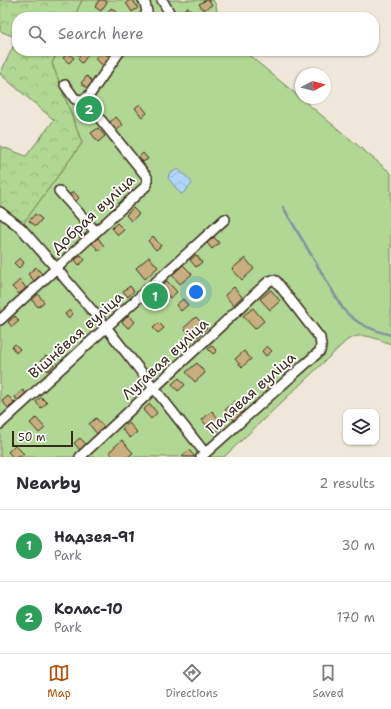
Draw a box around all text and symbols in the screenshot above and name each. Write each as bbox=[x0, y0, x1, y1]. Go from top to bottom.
search box bbox=[12, 12, 379, 56]
icon: search bbox=[26, 23, 48, 45]
text: Search here bbox=[58, 24, 144, 44]
north arrow bbox=[295, 68, 331, 104]
pin: 2 bbox=[76, 94, 102, 124]
street label: Добрая вуліца bbox=[47, 169, 140, 258]
pin: 1 bbox=[142, 281, 168, 311]
your location bbox=[186, 282, 206, 302]
street label: Вішнёвая вуліца bbox=[24, 286, 128, 383]
street label: Лугавая вуліца bbox=[117, 313, 213, 404]
street label: Палявая вуліца bbox=[202, 347, 301, 439]
map controls bbox=[343, 409, 379, 445]
button: layers bbox=[343, 409, 379, 445]
scale bar bbox=[12, 429, 73, 448]
text: 50 m bbox=[18, 430, 46, 445]
text: Nearby bbox=[16, 472, 81, 494]
text: 2 results bbox=[319, 475, 375, 492]
text: Надзея-91 bbox=[54, 527, 135, 547]
text: 1 bbox=[26, 537, 32, 554]
text: 30 m bbox=[341, 537, 375, 554]
text: Park bbox=[54, 547, 82, 564]
text: Колас-10 bbox=[54, 599, 123, 619]
text: 2 bbox=[24, 609, 34, 626]
text: 170 m bbox=[337, 609, 375, 626]
text: Park bbox=[54, 619, 82, 636]
tab: Map bbox=[47, 662, 71, 701]
tab: Directions bbox=[165, 662, 218, 701]
tab: Saved bbox=[312, 662, 344, 701]

